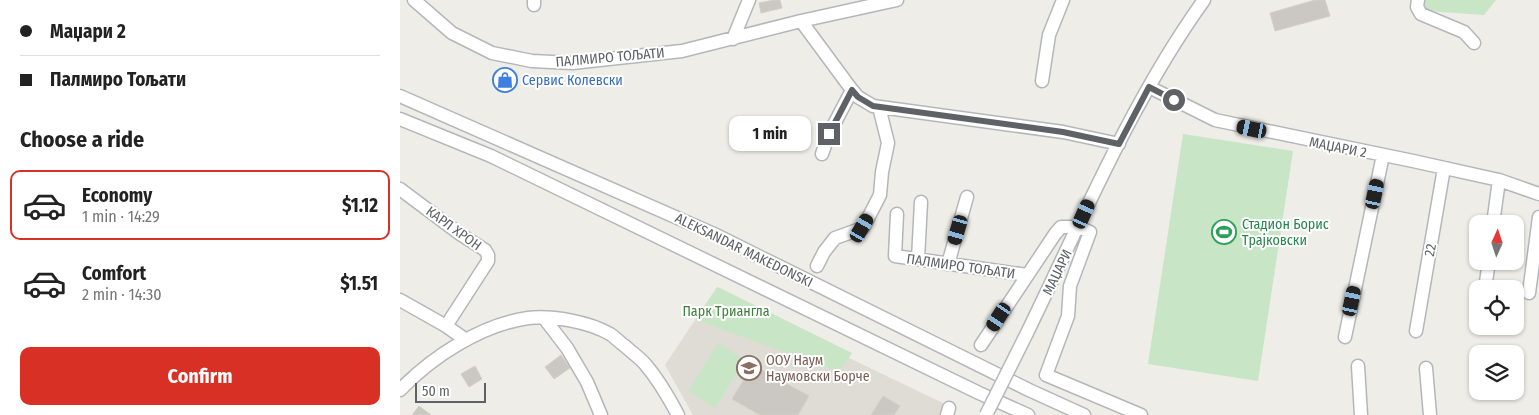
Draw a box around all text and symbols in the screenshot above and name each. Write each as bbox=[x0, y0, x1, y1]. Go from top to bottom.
text: Маџари 2 bbox=[50, 20, 126, 43]
street label: ПАЛМИРО ТОЉАТИ bbox=[555, 44, 665, 71]
shop icon: Сервис Колевски bbox=[492, 67, 518, 93]
text: Палмиро Тољати bbox=[50, 68, 186, 91]
place label: Сервис Колевски bbox=[522, 72, 623, 89]
route start bbox=[1163, 89, 1185, 111]
callout: 1 min bbox=[729, 116, 812, 152]
car bbox=[1235, 119, 1268, 139]
route end bbox=[818, 123, 840, 145]
text: 1 min bbox=[753, 124, 787, 143]
text: Choose a ride bbox=[20, 126, 144, 153]
street label: МАЏАРИ 2 bbox=[1308, 134, 1368, 161]
car bbox=[1364, 178, 1385, 210]
icon: car bbox=[22, 183, 67, 228]
text: Economy bbox=[82, 184, 152, 207]
text: $1.12 bbox=[342, 194, 378, 217]
car bbox=[1071, 197, 1096, 231]
street label: КАРЛ ХРОН bbox=[423, 203, 485, 254]
text: 1 min · 14:29 bbox=[82, 207, 160, 226]
street label: ALEKSANDAR MAKEDONSKI bbox=[672, 210, 815, 291]
car bbox=[848, 211, 875, 245]
car bbox=[946, 214, 969, 246]
north arrow bbox=[1469, 215, 1524, 270]
map controls bbox=[1469, 215, 1524, 400]
place label: Стадион Борис Трајковски bbox=[1242, 216, 1329, 249]
sports icon: Стадион Борис Трајковски bbox=[1211, 219, 1237, 245]
street label: 22 bbox=[1421, 243, 1440, 258]
street label: МАЏАРИ bbox=[1039, 247, 1076, 298]
street label: ПАЛМИРО ТОЉАТИ bbox=[906, 250, 1016, 283]
icon: car bbox=[22, 261, 67, 306]
text: Comfort bbox=[82, 262, 146, 285]
text: $1.51 bbox=[340, 272, 378, 295]
button: locate bbox=[1469, 280, 1524, 335]
text: 2 min · 14:30 bbox=[82, 285, 162, 304]
car bbox=[1341, 285, 1362, 317]
car bbox=[984, 300, 1013, 334]
park label: Парк Триангла bbox=[682, 303, 770, 320]
button: layers bbox=[1469, 345, 1524, 400]
button: Confirm bbox=[20, 347, 380, 405]
place label: ООУ Наум Наумовски Борче bbox=[766, 352, 870, 385]
school or university icon: ООУ Наум Наумовски Борче bbox=[736, 355, 762, 381]
scale bar bbox=[415, 380, 486, 403]
text: 50 m bbox=[422, 383, 450, 400]

